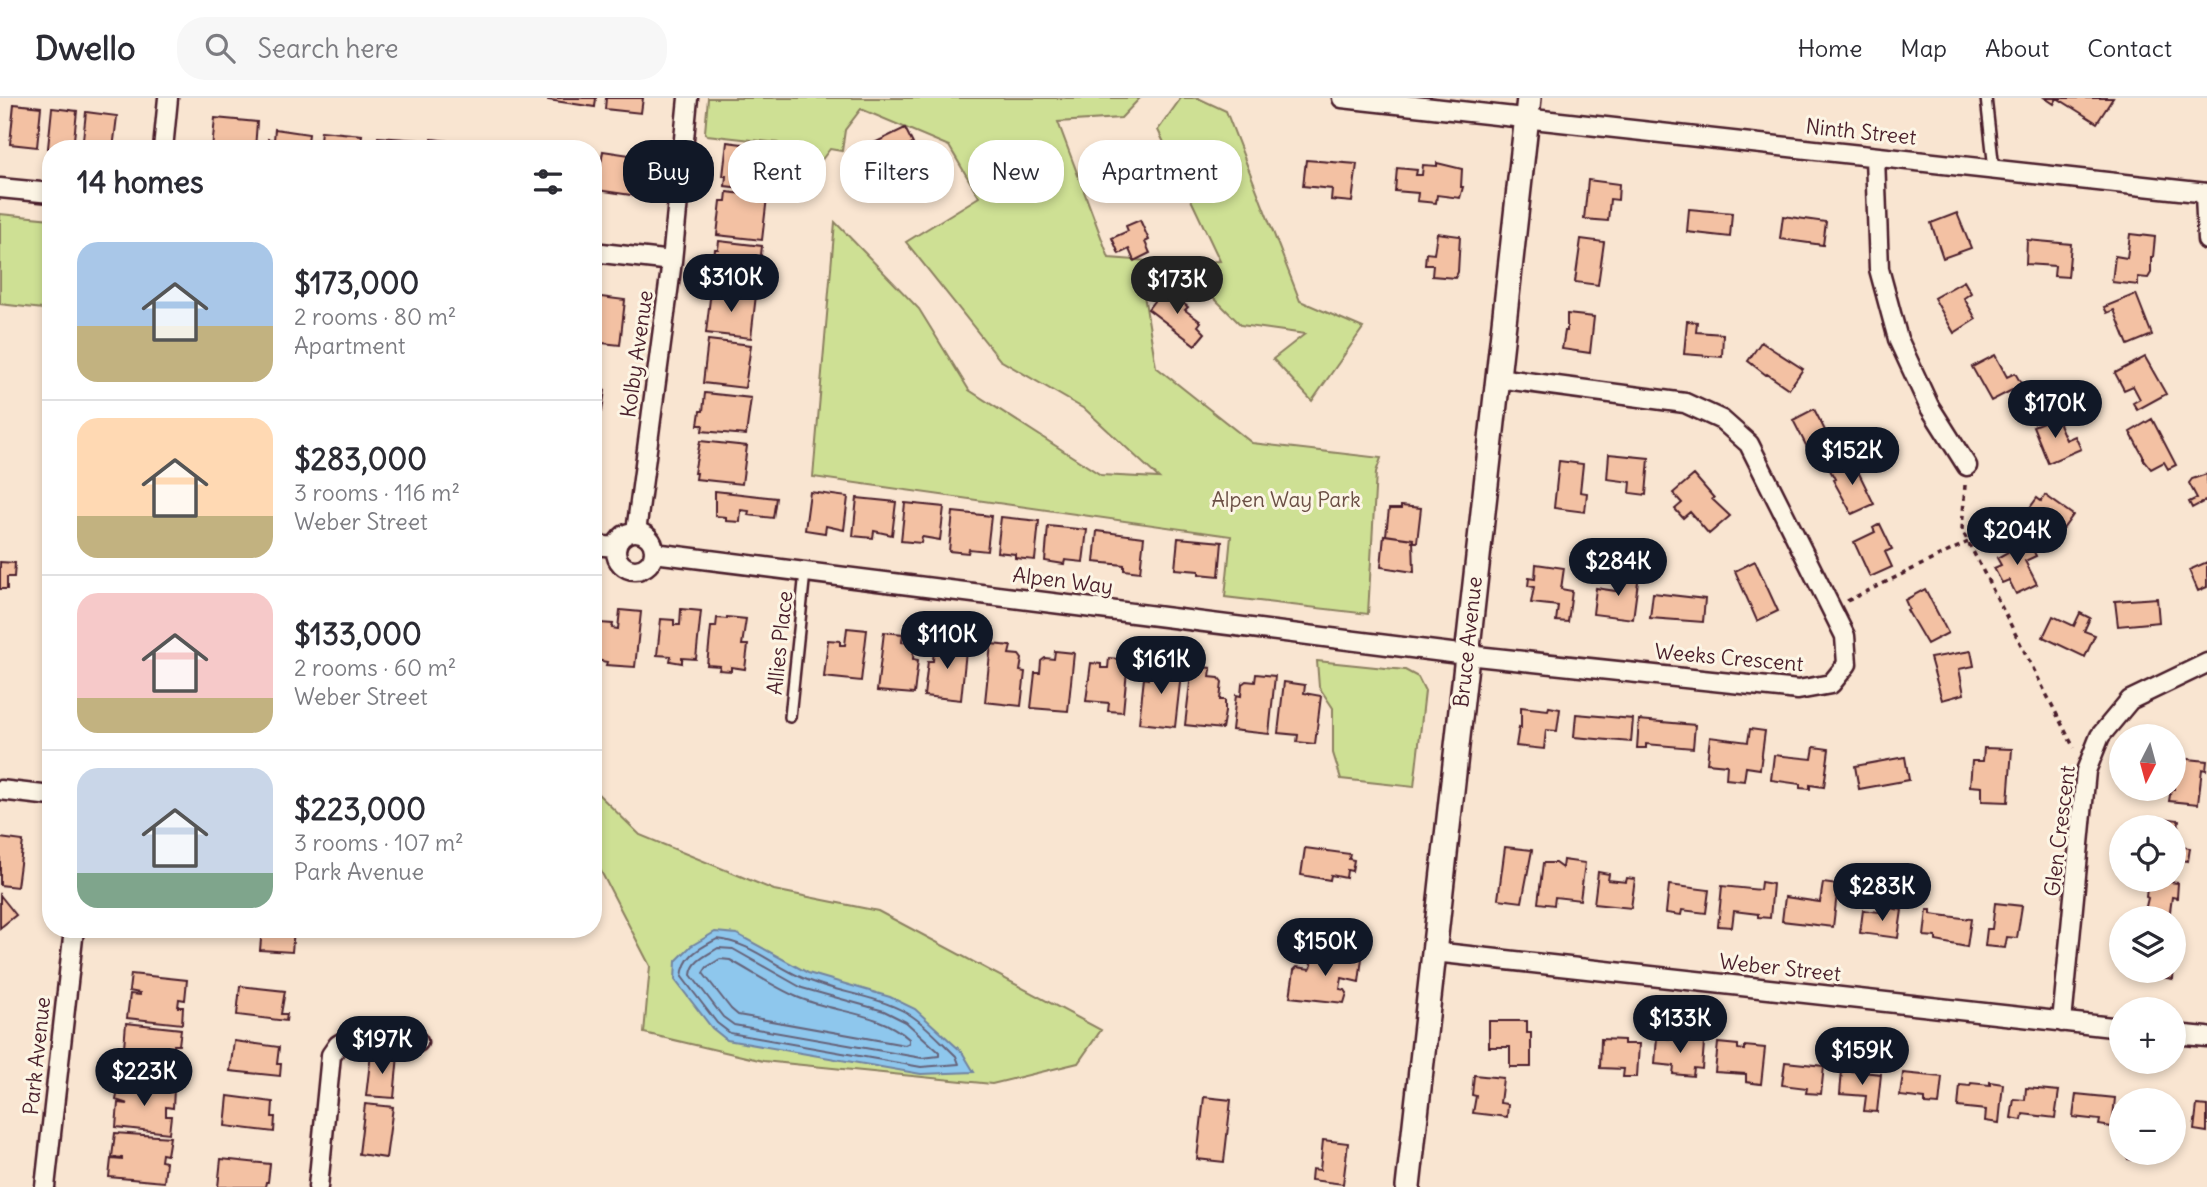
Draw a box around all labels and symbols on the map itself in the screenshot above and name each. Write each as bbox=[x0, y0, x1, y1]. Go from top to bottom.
street label: Ninth Street bbox=[1804, 112, 1918, 151]
pin: $310K bbox=[682, 254, 780, 314]
pin: $173K bbox=[1128, 256, 1226, 316]
street label: Kolby Avenue bbox=[614, 289, 659, 419]
pin: $170K bbox=[2006, 380, 2104, 440]
pin: $152K bbox=[1803, 428, 1901, 487]
park label: Alpen Way Park bbox=[1211, 486, 1361, 513]
pin: $204K bbox=[1968, 508, 2066, 567]
pin: $284K bbox=[1569, 538, 1667, 598]
street label: Alpen Way bbox=[1011, 561, 1115, 600]
street label: Bruce Avenue bbox=[1447, 575, 1488, 709]
street label: Allies Place bbox=[761, 590, 798, 696]
pin: $110K bbox=[898, 612, 996, 671]
pin: $161K bbox=[1112, 636, 1210, 696]
street label: Weeks Crescent bbox=[1653, 638, 1805, 677]
north arrow bbox=[2109, 724, 2186, 802]
street label: Glen Crescent bbox=[2038, 764, 2081, 898]
pin: $283K bbox=[1833, 864, 1931, 923]
pin: $150K bbox=[1276, 918, 1374, 978]
street label: Weber Street bbox=[1718, 948, 1842, 987]
street label: Park Avenue bbox=[17, 995, 56, 1116]
pin: $133K bbox=[1631, 996, 1729, 1055]
pin: $197K bbox=[333, 1016, 431, 1076]
pin: $159K bbox=[1813, 1028, 1911, 1087]
pin: $223K bbox=[95, 1048, 193, 1108]

